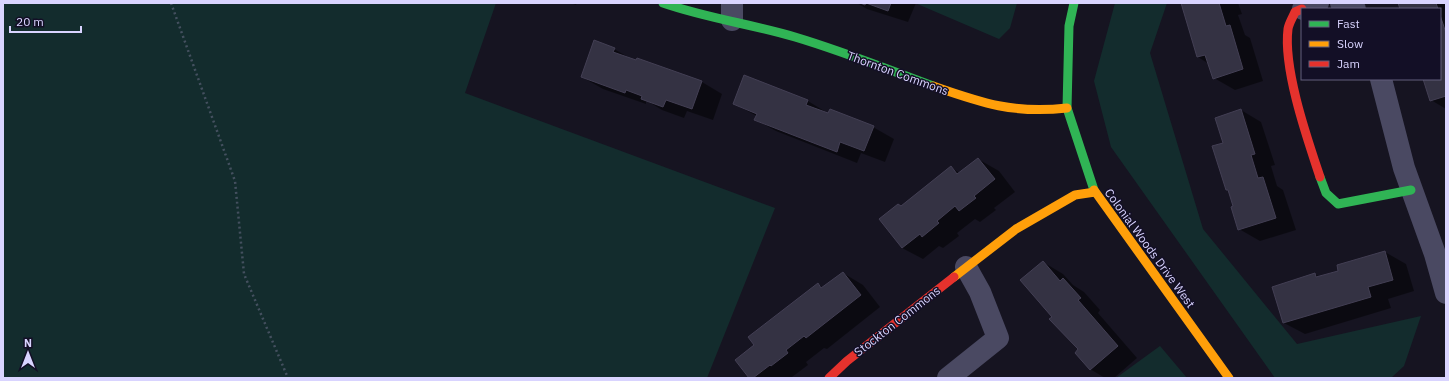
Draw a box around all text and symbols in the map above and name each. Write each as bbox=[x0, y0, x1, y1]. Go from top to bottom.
scale bar bbox=[10, 8, 81, 34]
legend bbox=[1301, 8, 1441, 80]
text: 20 m bbox=[16, 14, 44, 29]
text: Fast bbox=[1337, 16, 1360, 31]
text: Slow bbox=[1337, 36, 1363, 51]
street label: Thornton Commons bbox=[845, 48, 951, 98]
text: Jam bbox=[1337, 56, 1360, 71]
street label: Colonial Woods Drive West bbox=[1102, 185, 1198, 311]
street label: Stockton Commons bbox=[851, 283, 943, 359]
north arrow bbox=[8, 333, 48, 373]
text: N bbox=[24, 336, 32, 350]

